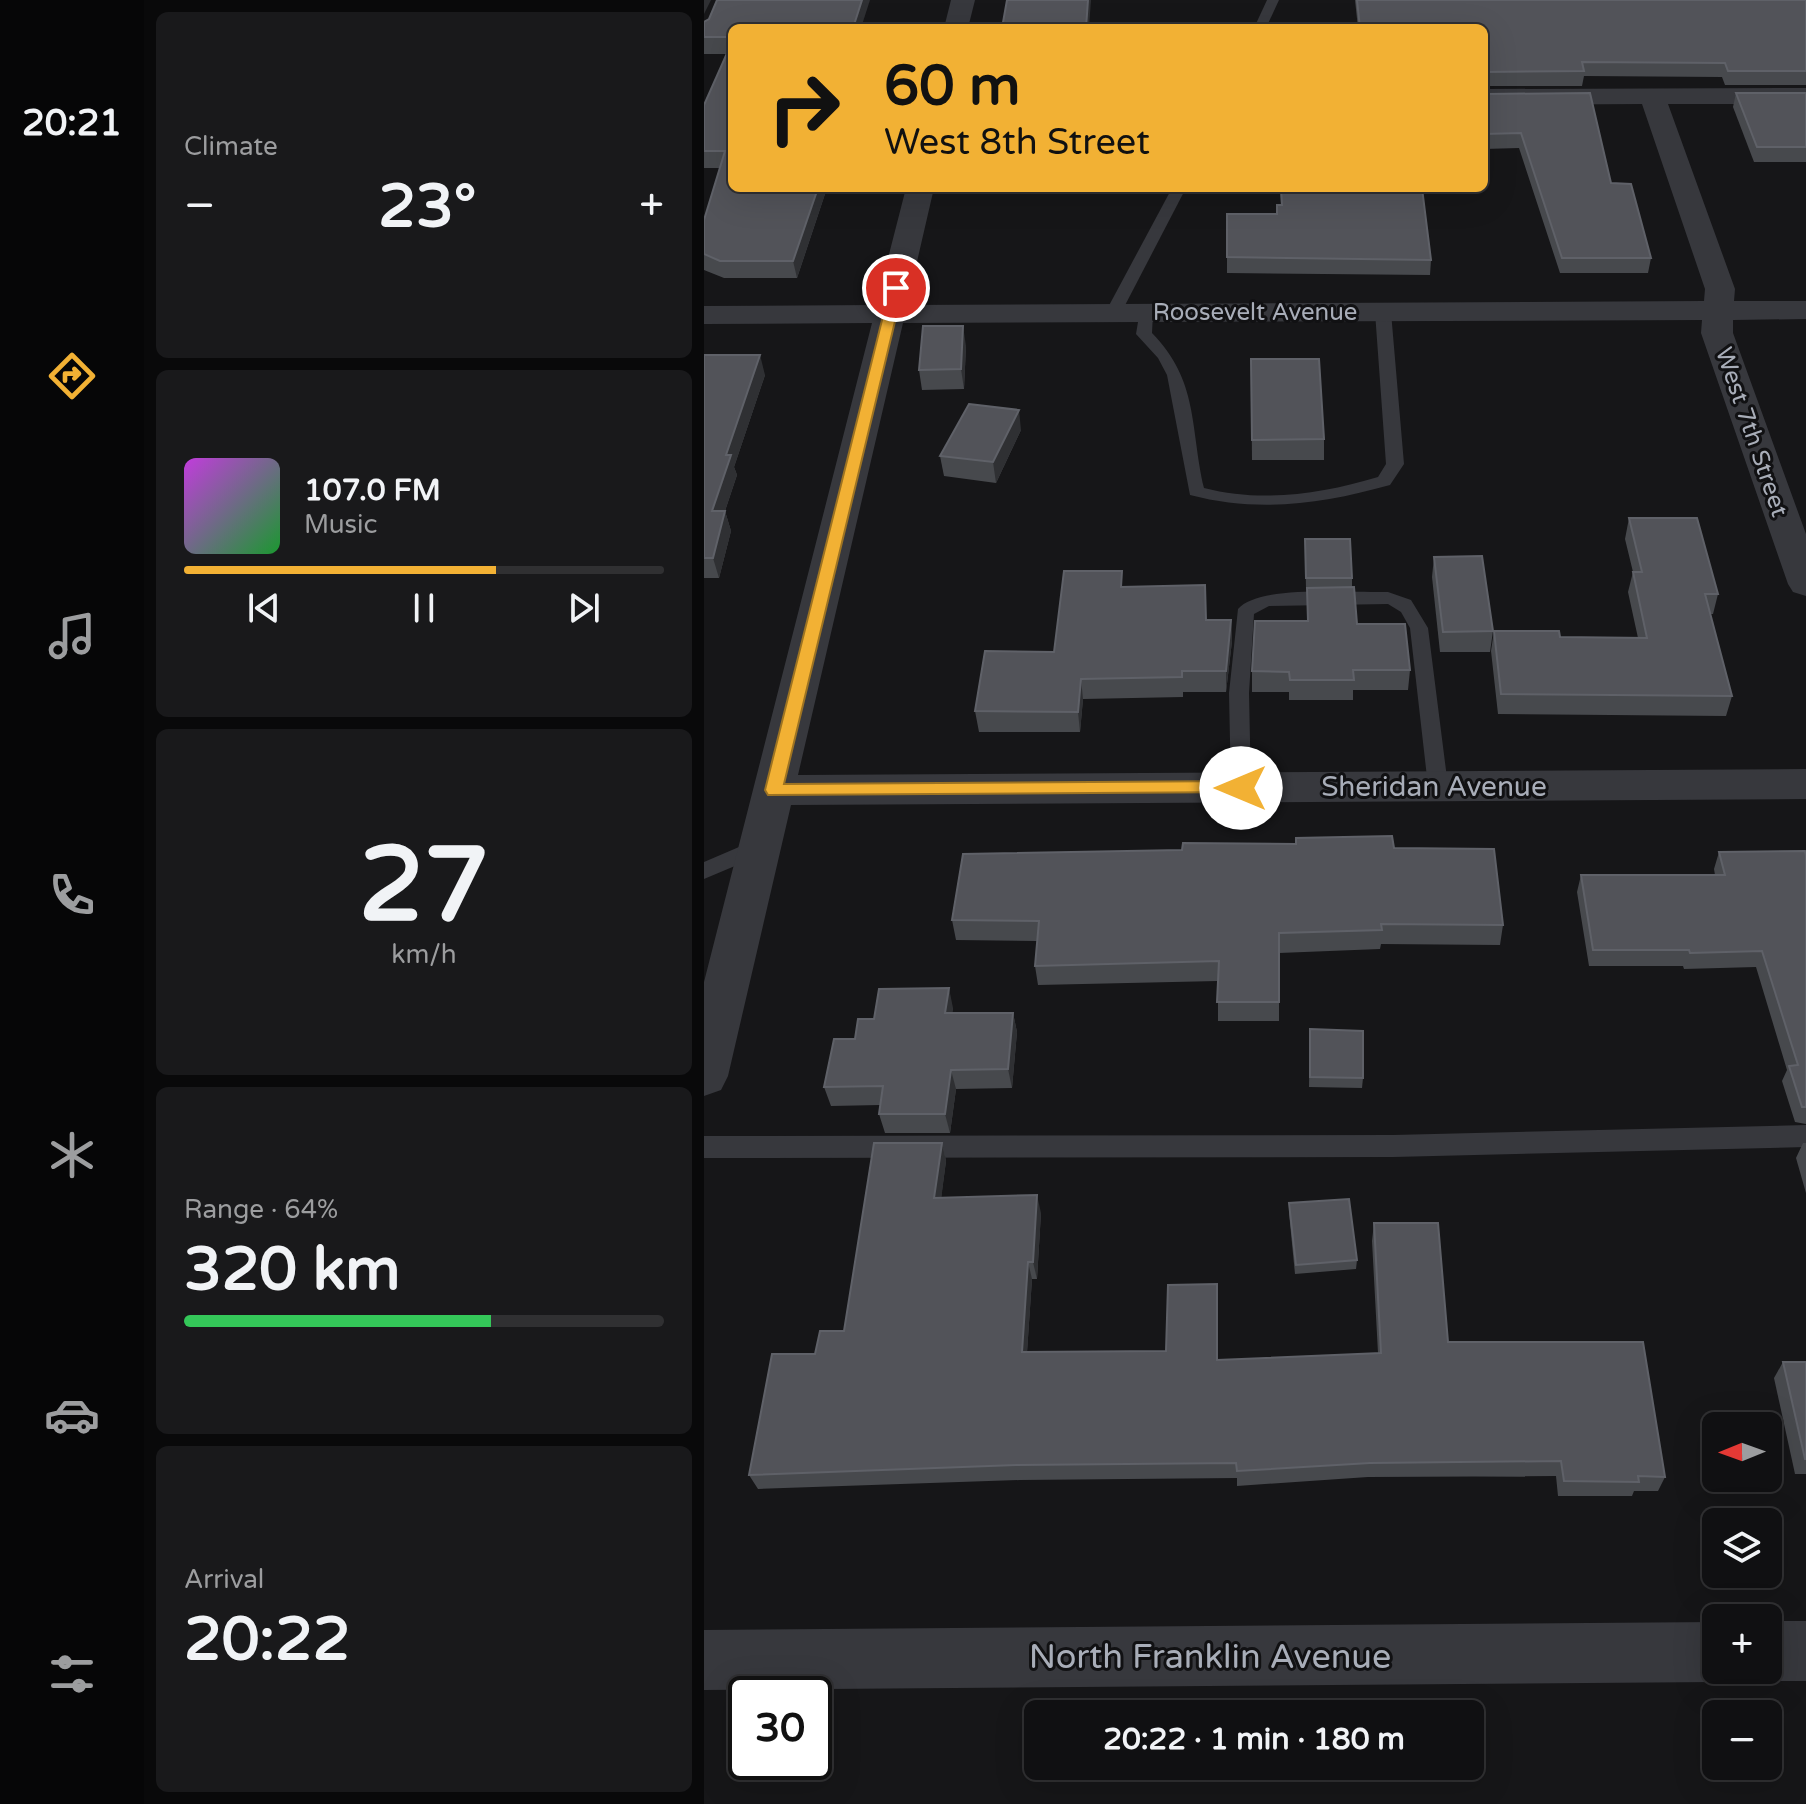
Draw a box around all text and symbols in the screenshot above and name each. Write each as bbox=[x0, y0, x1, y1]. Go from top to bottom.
text: 60 m bbox=[884, 53, 1020, 120]
icon: right bbox=[752, 56, 856, 160]
text: 20:21 bbox=[22, 102, 122, 145]
text: West 8th Street bbox=[884, 121, 1150, 164]
text: Climate bbox=[184, 131, 278, 162]
text: 23° bbox=[378, 171, 476, 243]
text: − bbox=[184, 180, 215, 233]
text: + bbox=[639, 180, 664, 233]
pin bbox=[862, 254, 930, 322]
icon: arrive bbox=[874, 266, 918, 310]
street label: Roosevelt Avenue bbox=[1153, 298, 1357, 327]
street label: West 7th Street bbox=[1709, 344, 1794, 521]
icon: directions bbox=[44, 348, 100, 404]
text: 107.0 FM bbox=[304, 472, 441, 509]
text: Music bbox=[304, 509, 377, 540]
icon: previous bbox=[242, 586, 286, 630]
icon: pause bbox=[402, 586, 446, 630]
icon: next bbox=[562, 586, 606, 630]
icon: music bbox=[44, 608, 100, 664]
position arrow bbox=[1199, 746, 1283, 830]
street label: Sheridan Avenue bbox=[1321, 770, 1547, 804]
text: 27 bbox=[359, 824, 489, 949]
icon: phone bbox=[44, 867, 100, 923]
text: km/h bbox=[391, 939, 457, 970]
icon: climate bbox=[44, 1127, 100, 1183]
text: Range · 64% bbox=[184, 1194, 338, 1225]
text: 320 km bbox=[184, 1234, 400, 1306]
icon: car bbox=[44, 1387, 100, 1443]
north arrow bbox=[1702, 1412, 1782, 1492]
map controls bbox=[1702, 1412, 1782, 1780]
button: layers bbox=[1702, 1508, 1782, 1588]
text: Arrival bbox=[184, 1564, 264, 1595]
text: 20:22 bbox=[184, 1604, 350, 1676]
button: + bbox=[1702, 1604, 1782, 1684]
street label: North Franklin Avenue bbox=[1029, 1637, 1391, 1678]
icon: filters bbox=[44, 1646, 100, 1702]
speed limit sign: 30 bbox=[728, 1676, 832, 1780]
button: − bbox=[1702, 1700, 1782, 1780]
text: 20:22 · 1 min · 180 m bbox=[1103, 1721, 1405, 1758]

